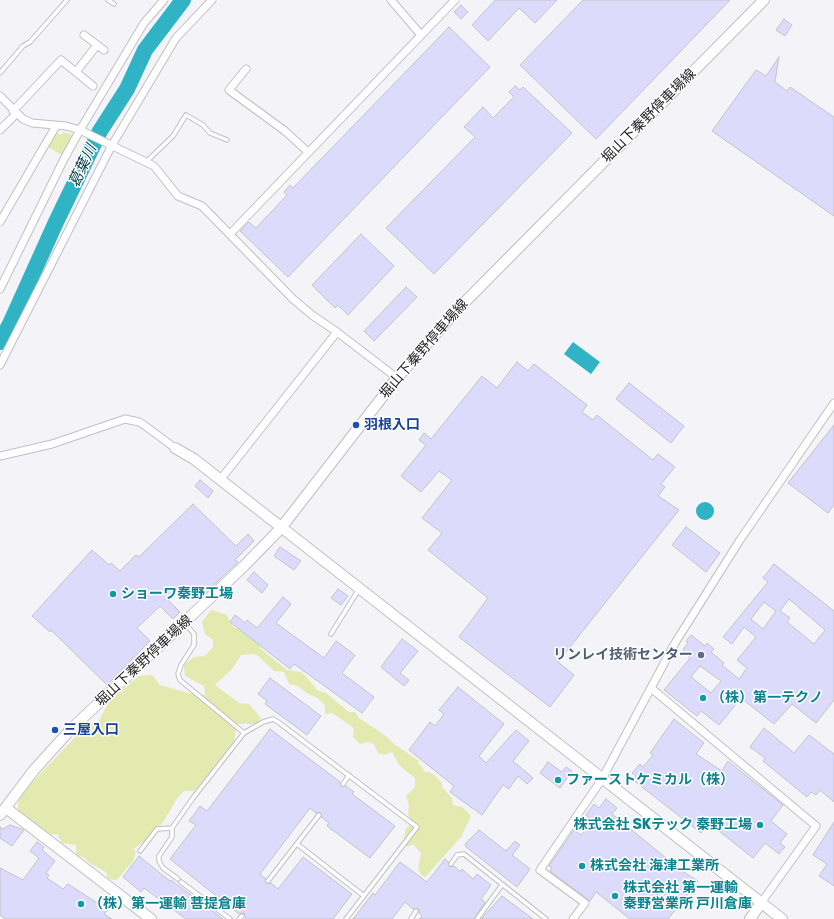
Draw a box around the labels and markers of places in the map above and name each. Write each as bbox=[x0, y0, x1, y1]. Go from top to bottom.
place label: 羽根入口 bbox=[364, 417, 420, 433]
marker: 羽根入口 bbox=[351, 420, 361, 430]
place label: ショーワ秦野工場 bbox=[121, 586, 233, 602]
marker: ショーワ秦野工場 bbox=[108, 589, 118, 599]
place label: リンレイ技術センター bbox=[553, 647, 693, 663]
marker: リンレイ技術センター bbox=[696, 650, 706, 660]
place label: （株）第一テクノ bbox=[711, 690, 823, 706]
marker: （株）第一テクノ bbox=[698, 693, 708, 703]
place label: 三屋入口 bbox=[63, 722, 119, 738]
marker: 三屋入口 bbox=[50, 725, 60, 735]
place label: ファーストケミカル（株） bbox=[566, 772, 734, 788]
marker: ファーストケミカル（株） bbox=[553, 775, 563, 785]
place label: 株式会社 SKテック 秦野工場 bbox=[573, 817, 752, 833]
marker: 株式会社 SKテック 秦野工場 bbox=[755, 820, 765, 830]
place label: 株式会社 海津工業所 bbox=[590, 858, 719, 874]
marker: 株式会社 海津工業所 bbox=[577, 861, 587, 871]
place label: 株式会社 第一運輸 秦野営業所 戸川倉庫 bbox=[623, 880, 752, 912]
marker: 株式会社 第一運輸 秦野営業所 戸川倉庫 bbox=[610, 891, 620, 901]
place label: （株）第一運輸 菩提倉庫 bbox=[89, 896, 246, 912]
marker: （株）第一運輸 菩提倉庫 bbox=[76, 899, 86, 909]

